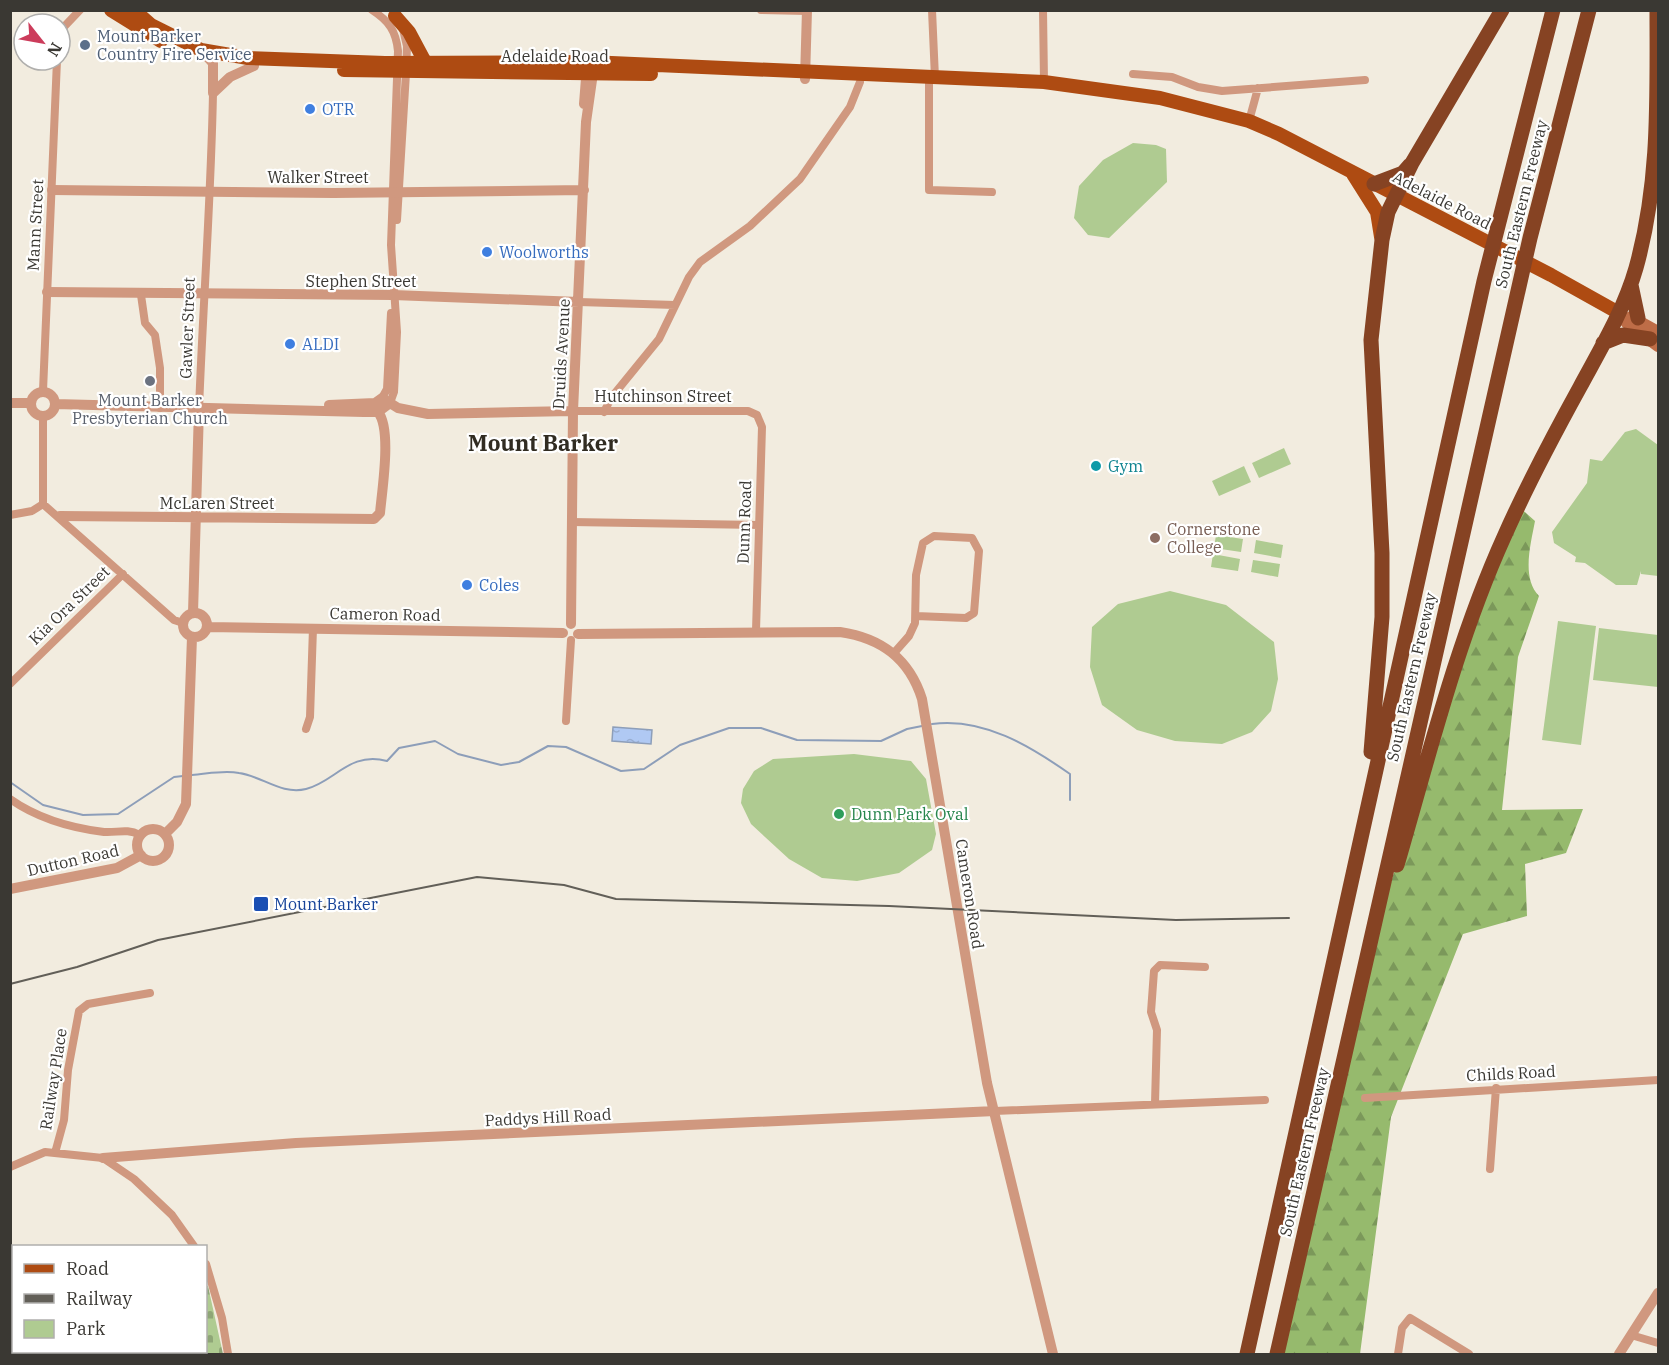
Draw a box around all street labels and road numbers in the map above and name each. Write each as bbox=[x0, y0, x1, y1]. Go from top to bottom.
street label: Adelaide Road bbox=[501, 46, 609, 66]
street label: South Eastern Freeway bbox=[1490, 117, 1552, 290]
street label: Walker Street bbox=[267, 167, 369, 187]
street label: Adelaide Road bbox=[1389, 167, 1495, 234]
street label: Mann Street bbox=[23, 178, 47, 271]
street label: Stephen Street bbox=[306, 271, 417, 291]
street label: Gawler Street bbox=[175, 276, 199, 379]
street label: Druids Avenue bbox=[548, 298, 574, 410]
street label: Hutchinson Street bbox=[594, 386, 732, 406]
street label: Dunn Road bbox=[733, 480, 755, 564]
street label: McLaren Street bbox=[160, 493, 275, 513]
street label: Kia Ora Street bbox=[24, 561, 114, 649]
street label: South Eastern Freeway bbox=[1382, 590, 1440, 763]
street label: Cameron Road bbox=[329, 603, 441, 625]
street label: Cameron Road bbox=[951, 838, 989, 951]
street label: Dutton Road bbox=[25, 840, 121, 880]
street label: Railway Place bbox=[35, 1027, 71, 1131]
street label: Childs Road bbox=[1466, 1061, 1557, 1085]
street label: South Eastern Freeway bbox=[1275, 1065, 1333, 1238]
street label: Paddys Hill Road bbox=[484, 1104, 612, 1130]

